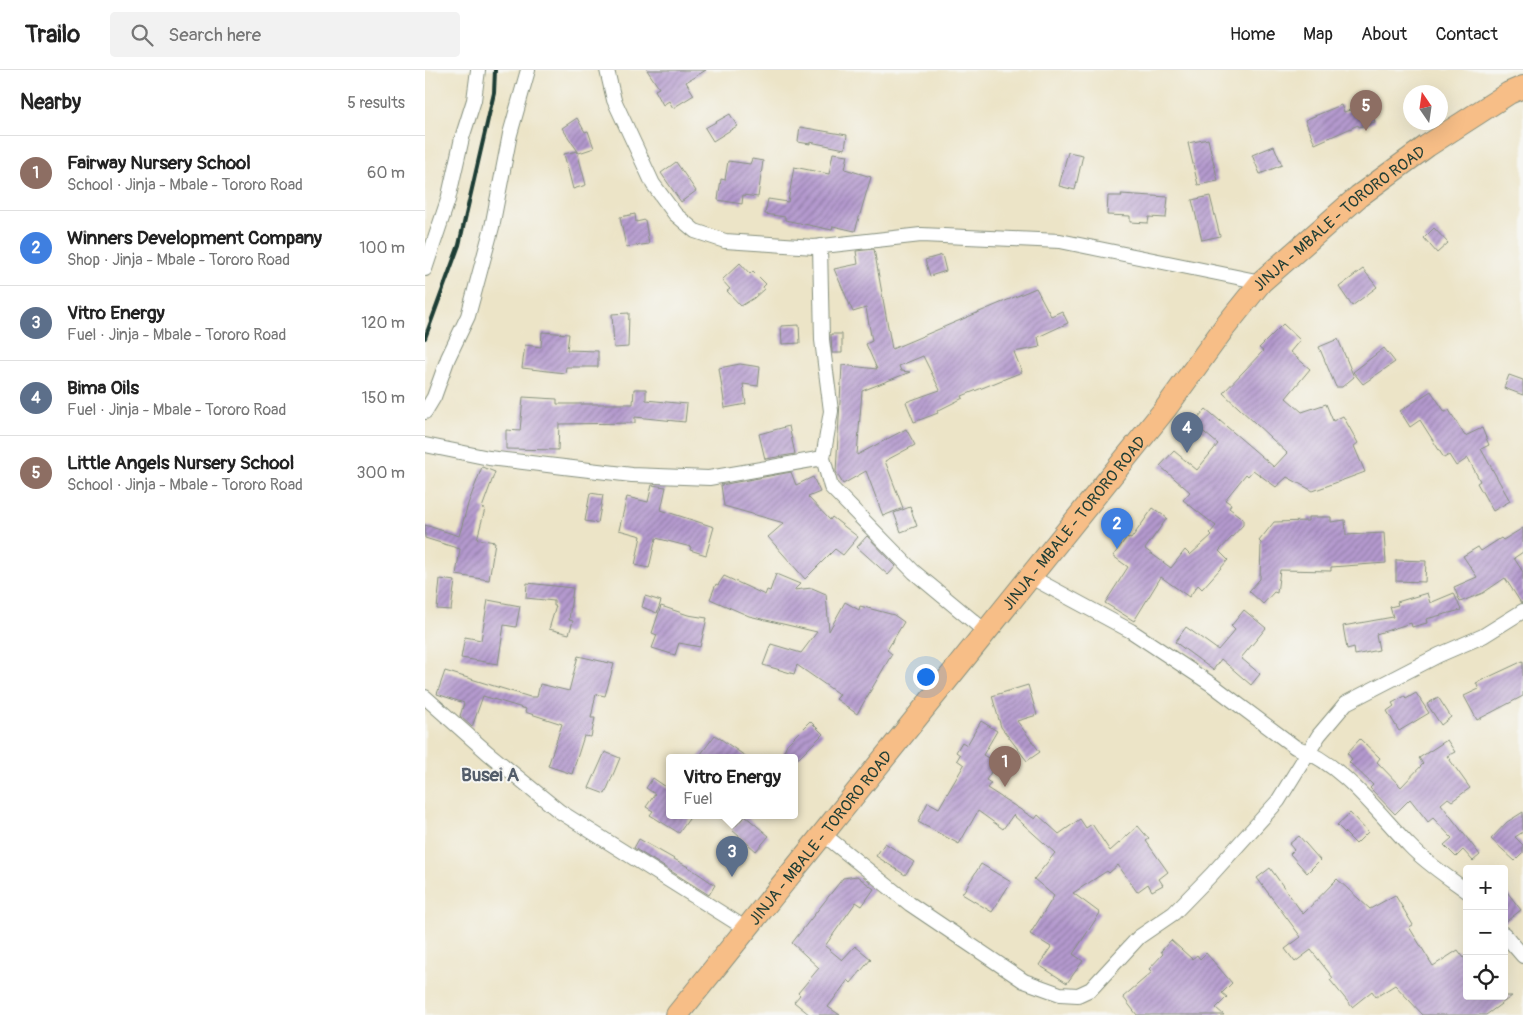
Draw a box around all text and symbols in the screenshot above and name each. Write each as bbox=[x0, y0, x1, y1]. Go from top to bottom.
search box bbox=[110, 12, 460, 57]
text: Trailo bbox=[25, 20, 80, 49]
icon: search bbox=[128, 21, 156, 49]
text: Search here bbox=[168, 23, 261, 47]
text: Home bbox=[1230, 23, 1275, 46]
text: Map bbox=[1303, 23, 1333, 46]
text: About bbox=[1361, 23, 1407, 46]
text: Contact bbox=[1435, 23, 1498, 46]
north arrow bbox=[1403, 85, 1448, 130]
text: Nearby bbox=[20, 89, 81, 116]
pin: 5 bbox=[1350, 90, 1382, 131]
text: 5 results bbox=[347, 93, 405, 113]
street label: JINJA - MBALE - TORORO ROAD bbox=[1249, 142, 1430, 295]
text: Fairway Nursery School bbox=[67, 151, 251, 175]
text: 1 bbox=[33, 163, 39, 183]
text: 60 m bbox=[367, 163, 405, 183]
text: School · Jinja - Mbale - Tororo Road bbox=[67, 175, 303, 195]
text: Winners Development Company bbox=[67, 226, 322, 250]
text: 2 bbox=[32, 238, 40, 258]
text: 100 m bbox=[359, 238, 405, 258]
text: Shop · Jinja - Mbale - Tororo Road bbox=[67, 250, 290, 270]
text: Vitro Energy bbox=[67, 301, 165, 325]
text: 3 bbox=[32, 313, 40, 333]
text: 120 m bbox=[361, 313, 405, 333]
text: Fuel · Jinja - Mbale - Tororo Road bbox=[67, 325, 286, 345]
text: Bima Oils bbox=[67, 376, 139, 400]
text: 4 bbox=[31, 388, 41, 408]
text: 150 m bbox=[361, 388, 405, 408]
text: Fuel · Jinja - Mbale - Tororo Road bbox=[67, 400, 286, 420]
pin: 4 bbox=[1171, 412, 1203, 453]
street label: JINJA - MBALE - TORORO ROAD bbox=[998, 432, 1151, 615]
text: Little Angels Nursery School bbox=[67, 451, 294, 475]
text: 5 bbox=[32, 463, 40, 483]
text: 300 m bbox=[357, 463, 405, 483]
text: School · Jinja - Mbale - Tororo Road bbox=[67, 475, 303, 495]
pin: 2 bbox=[1101, 508, 1133, 549]
your location bbox=[913, 664, 939, 690]
pin: 1 bbox=[989, 746, 1021, 787]
street label: JINJA - MBALE - TORORO ROAD bbox=[745, 747, 897, 929]
popup bbox=[666, 754, 798, 819]
district label: Busei A bbox=[461, 763, 520, 787]
text: Vitro Energy bbox=[683, 765, 781, 789]
text: Fuel bbox=[683, 789, 713, 809]
pin: 3 bbox=[716, 836, 748, 877]
map controls bbox=[1463, 865, 1508, 1000]
button: + bbox=[1463, 865, 1508, 910]
button: − bbox=[1463, 910, 1508, 955]
button: locate bbox=[1463, 955, 1508, 1000]

